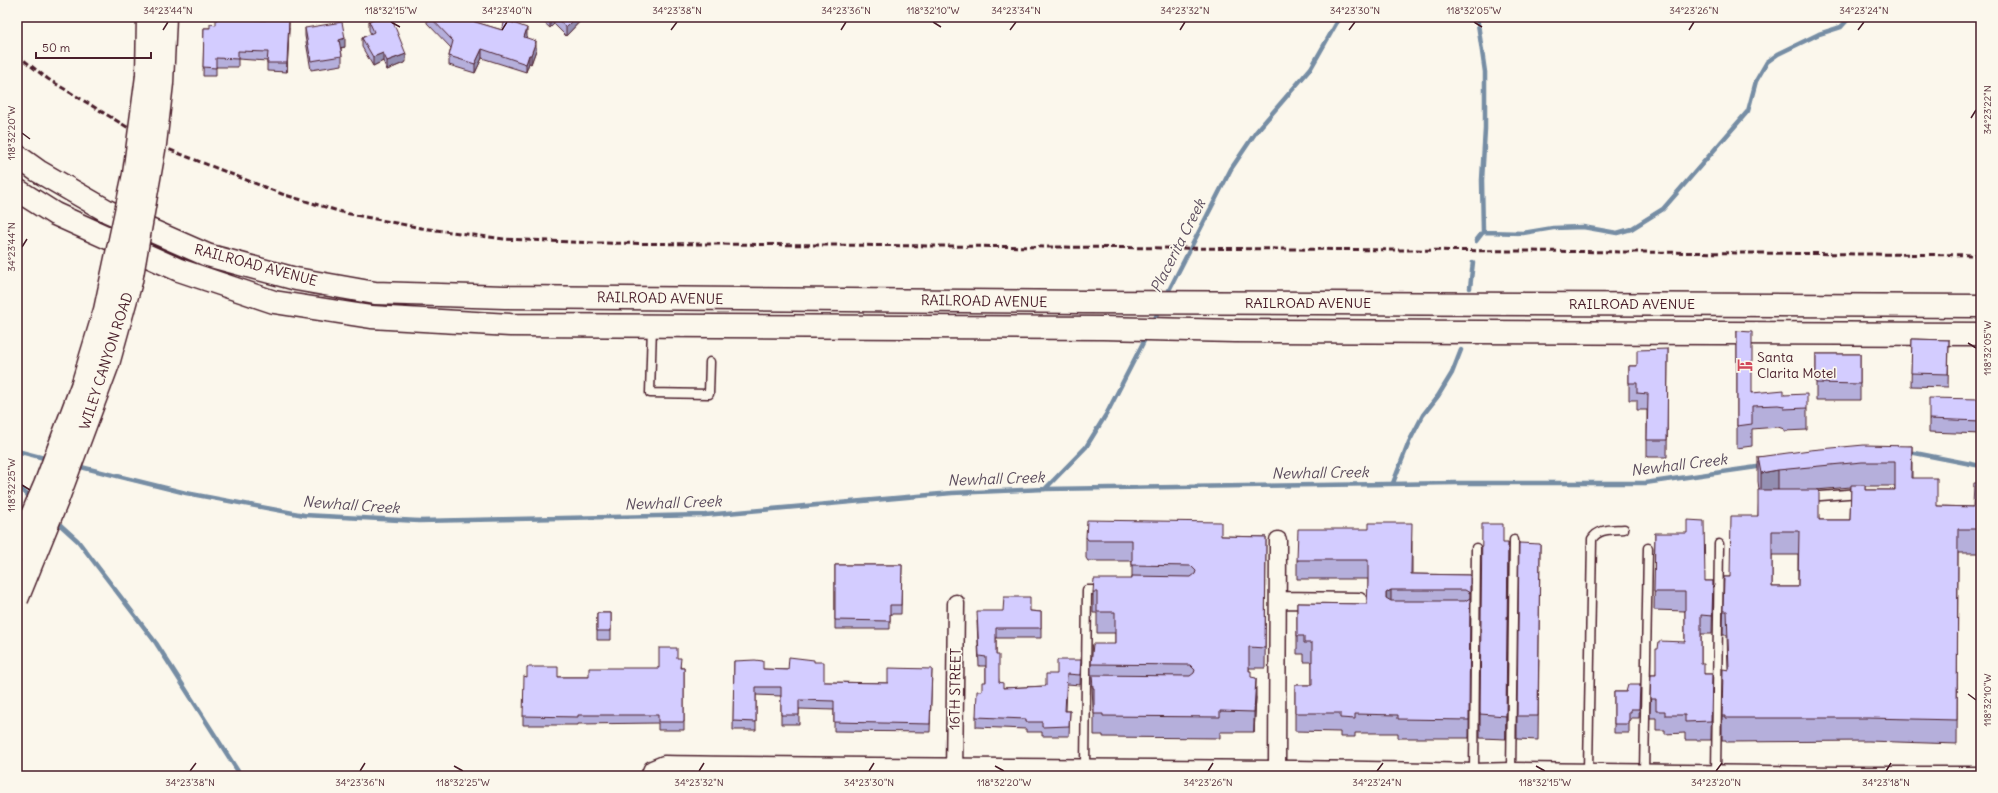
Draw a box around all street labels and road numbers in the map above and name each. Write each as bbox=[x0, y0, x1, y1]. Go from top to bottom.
street label: RAILROAD AVENUE bbox=[193, 240, 319, 290]
street label: RAILROAD AVENUE bbox=[597, 288, 723, 308]
street label: WILEY CANYON ROAD bbox=[75, 290, 137, 432]
street label: RAILROAD AVENUE bbox=[921, 291, 1047, 311]
street label: RAILROAD AVENUE bbox=[1245, 294, 1371, 312]
street label: RAILROAD AVENUE bbox=[1569, 295, 1695, 313]
street label: 16TH STREET bbox=[945, 648, 965, 730]

